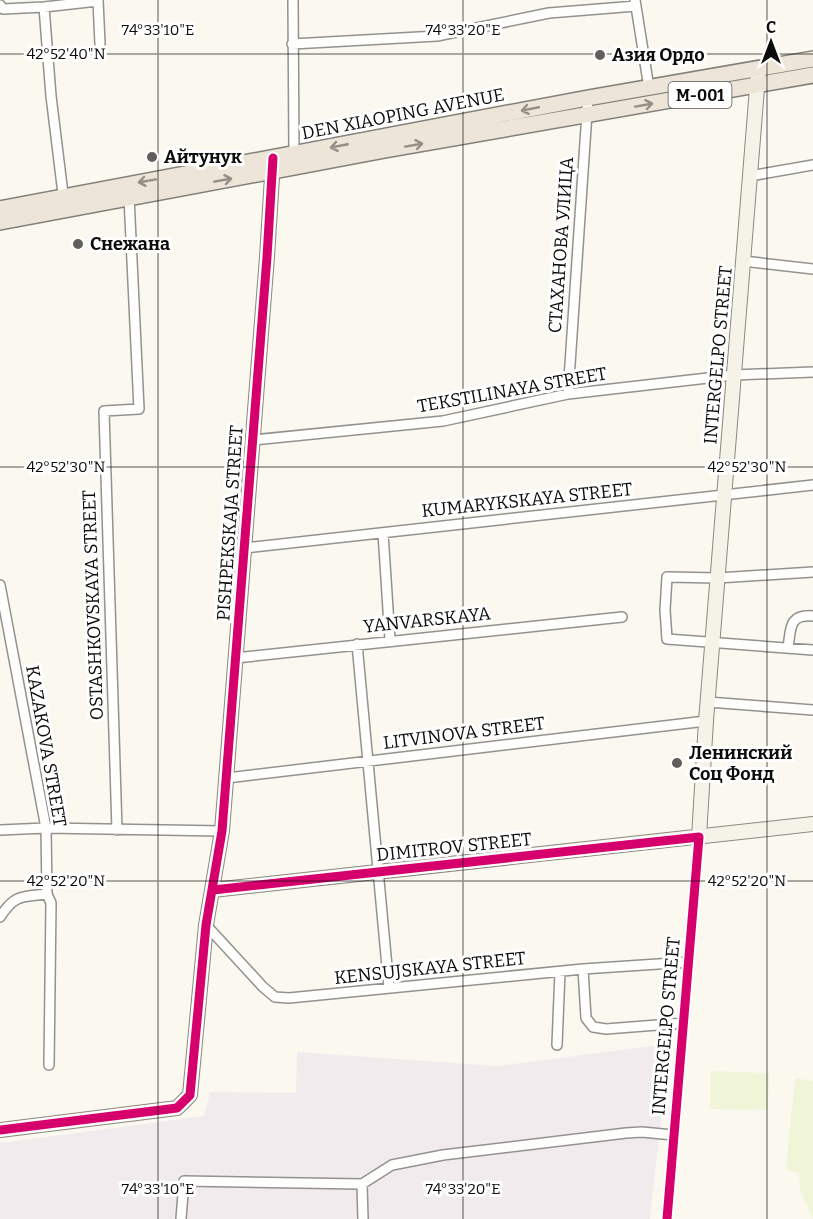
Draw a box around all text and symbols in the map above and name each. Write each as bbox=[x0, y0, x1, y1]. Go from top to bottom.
north arrow bbox=[741, 12, 801, 72]
text: С bbox=[766, 18, 776, 37]
text: 74°33'10"E bbox=[122, 21, 194, 39]
text: 74°33'20"E bbox=[426, 21, 500, 39]
place label: Азия Ордо bbox=[612, 44, 705, 66]
text: 42°52'40"N bbox=[26, 45, 106, 63]
marker: Азия Ордо bbox=[593, 48, 607, 62]
road number: M-001 bbox=[668, 82, 732, 108]
street label: DEN XIAOPING AVENUE bbox=[300, 84, 506, 144]
one-way arrow bbox=[633, 99, 653, 110]
one-way arrow bbox=[521, 104, 541, 115]
one-way arrow bbox=[404, 139, 424, 150]
one-way arrow bbox=[329, 141, 349, 152]
place label: Айтунук bbox=[164, 146, 242, 168]
marker: Айтунук bbox=[145, 150, 159, 164]
street label: СТАХАНОВА УЛИЦА bbox=[544, 156, 578, 334]
one-way arrow bbox=[212, 174, 232, 185]
one-way arrow bbox=[137, 176, 157, 187]
place label: Снежана bbox=[90, 233, 170, 255]
marker: Снежана bbox=[71, 237, 85, 251]
street label: INTERGELPO STREET bbox=[699, 264, 737, 445]
street label: TEKSTILINAYA STREET bbox=[415, 362, 609, 418]
street label: PISHPEKSKAJA STREET bbox=[212, 424, 248, 622]
text: 42°52'30"N bbox=[27, 458, 106, 476]
text: 42°52'30"N bbox=[708, 458, 787, 476]
street label: KUMARYKSKAYA STREET bbox=[420, 478, 634, 522]
street label: OSTASHKOVSKAYA STREET bbox=[78, 489, 108, 721]
street label: YANVARSKAYA bbox=[362, 602, 492, 638]
street label: KAZAKOVA STREET bbox=[21, 663, 71, 829]
street label: LITVINOVA STREET bbox=[382, 712, 547, 754]
place label: Ленинский Соц Фонд bbox=[689, 742, 792, 785]
marker: Ленинский Соц Фонд bbox=[670, 756, 684, 770]
street label: DIMITROV STREET bbox=[375, 828, 533, 866]
text: 42°52'20"N bbox=[27, 872, 105, 890]
text: 42°52'20"N bbox=[708, 872, 786, 890]
street label: INTERGELPO STREET bbox=[647, 935, 685, 1116]
street label: KENSUJSKAYA STREET bbox=[333, 947, 527, 989]
text: 74°33'10"E bbox=[122, 1180, 194, 1198]
text: 74°33'20"E bbox=[426, 1180, 500, 1198]

